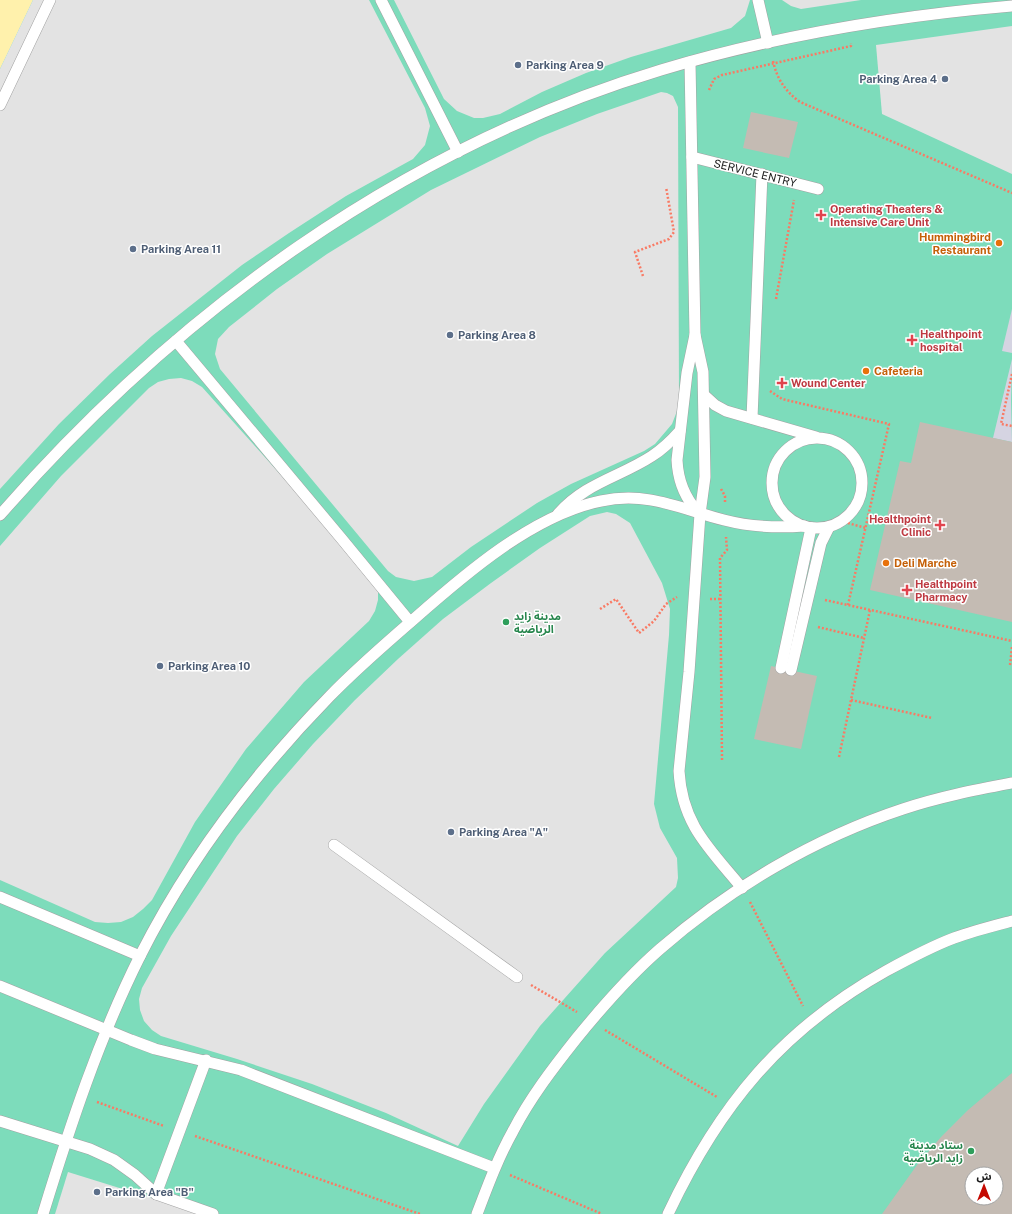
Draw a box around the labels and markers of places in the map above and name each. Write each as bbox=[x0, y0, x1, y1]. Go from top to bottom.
place label: Parking Area 9 bbox=[526, 59, 604, 71]
marker: Parking Area 9 bbox=[513, 60, 523, 70]
place label: Parking Area 4 bbox=[859, 73, 937, 85]
marker: Parking Area 4 bbox=[940, 74, 950, 84]
place label: Operating Theaters & Intensive Care Unit bbox=[830, 203, 943, 228]
marker: Operating Theaters & Intensive Care Unit bbox=[815, 209, 827, 221]
place label: Hummingbird Restaurant bbox=[919, 231, 991, 256]
marker: Hummingbird Restaurant bbox=[994, 238, 1004, 248]
place label: Parking Area 11 bbox=[141, 243, 221, 255]
marker: Parking Area 11 bbox=[128, 244, 138, 254]
place label: Healthpoint hospital bbox=[920, 328, 982, 353]
place label: Parking Area 8 bbox=[458, 329, 536, 341]
marker: Parking Area 8 bbox=[445, 330, 455, 340]
marker: Healthpoint hospital bbox=[907, 335, 917, 345]
place label: Cafeteria bbox=[874, 365, 923, 377]
marker: Cafeteria bbox=[861, 366, 871, 376]
marker: Wound Center bbox=[776, 377, 788, 389]
place label: Wound Center bbox=[791, 377, 866, 389]
place label: Healthpoint Clinic bbox=[869, 513, 931, 538]
marker: Healthpoint Clinic bbox=[934, 519, 946, 531]
place label: Deli Marche bbox=[894, 557, 957, 569]
marker: Deli Marche bbox=[881, 558, 891, 568]
place label: Healthpoint Pharmacy bbox=[915, 578, 977, 603]
marker: Healthpoint Pharmacy bbox=[902, 585, 912, 595]
place label: مدينة زايد الرياضية bbox=[514, 610, 561, 636]
marker: مدينة زايد الرياضية bbox=[501, 617, 511, 627]
place label: Parking Area 10 bbox=[168, 660, 250, 672]
marker: Parking Area 10 bbox=[155, 661, 165, 671]
place label: Parking Area "A" bbox=[459, 826, 548, 838]
marker: Parking Area "A" bbox=[446, 827, 456, 837]
place label: ستاد مدينة زايد الرياضية bbox=[903, 1139, 963, 1165]
marker: ستاد مدينة زايد الرياضية bbox=[966, 1146, 976, 1156]
place label: Parking Area "B" bbox=[105, 1186, 194, 1198]
marker: Parking Area "B" bbox=[92, 1187, 102, 1197]

